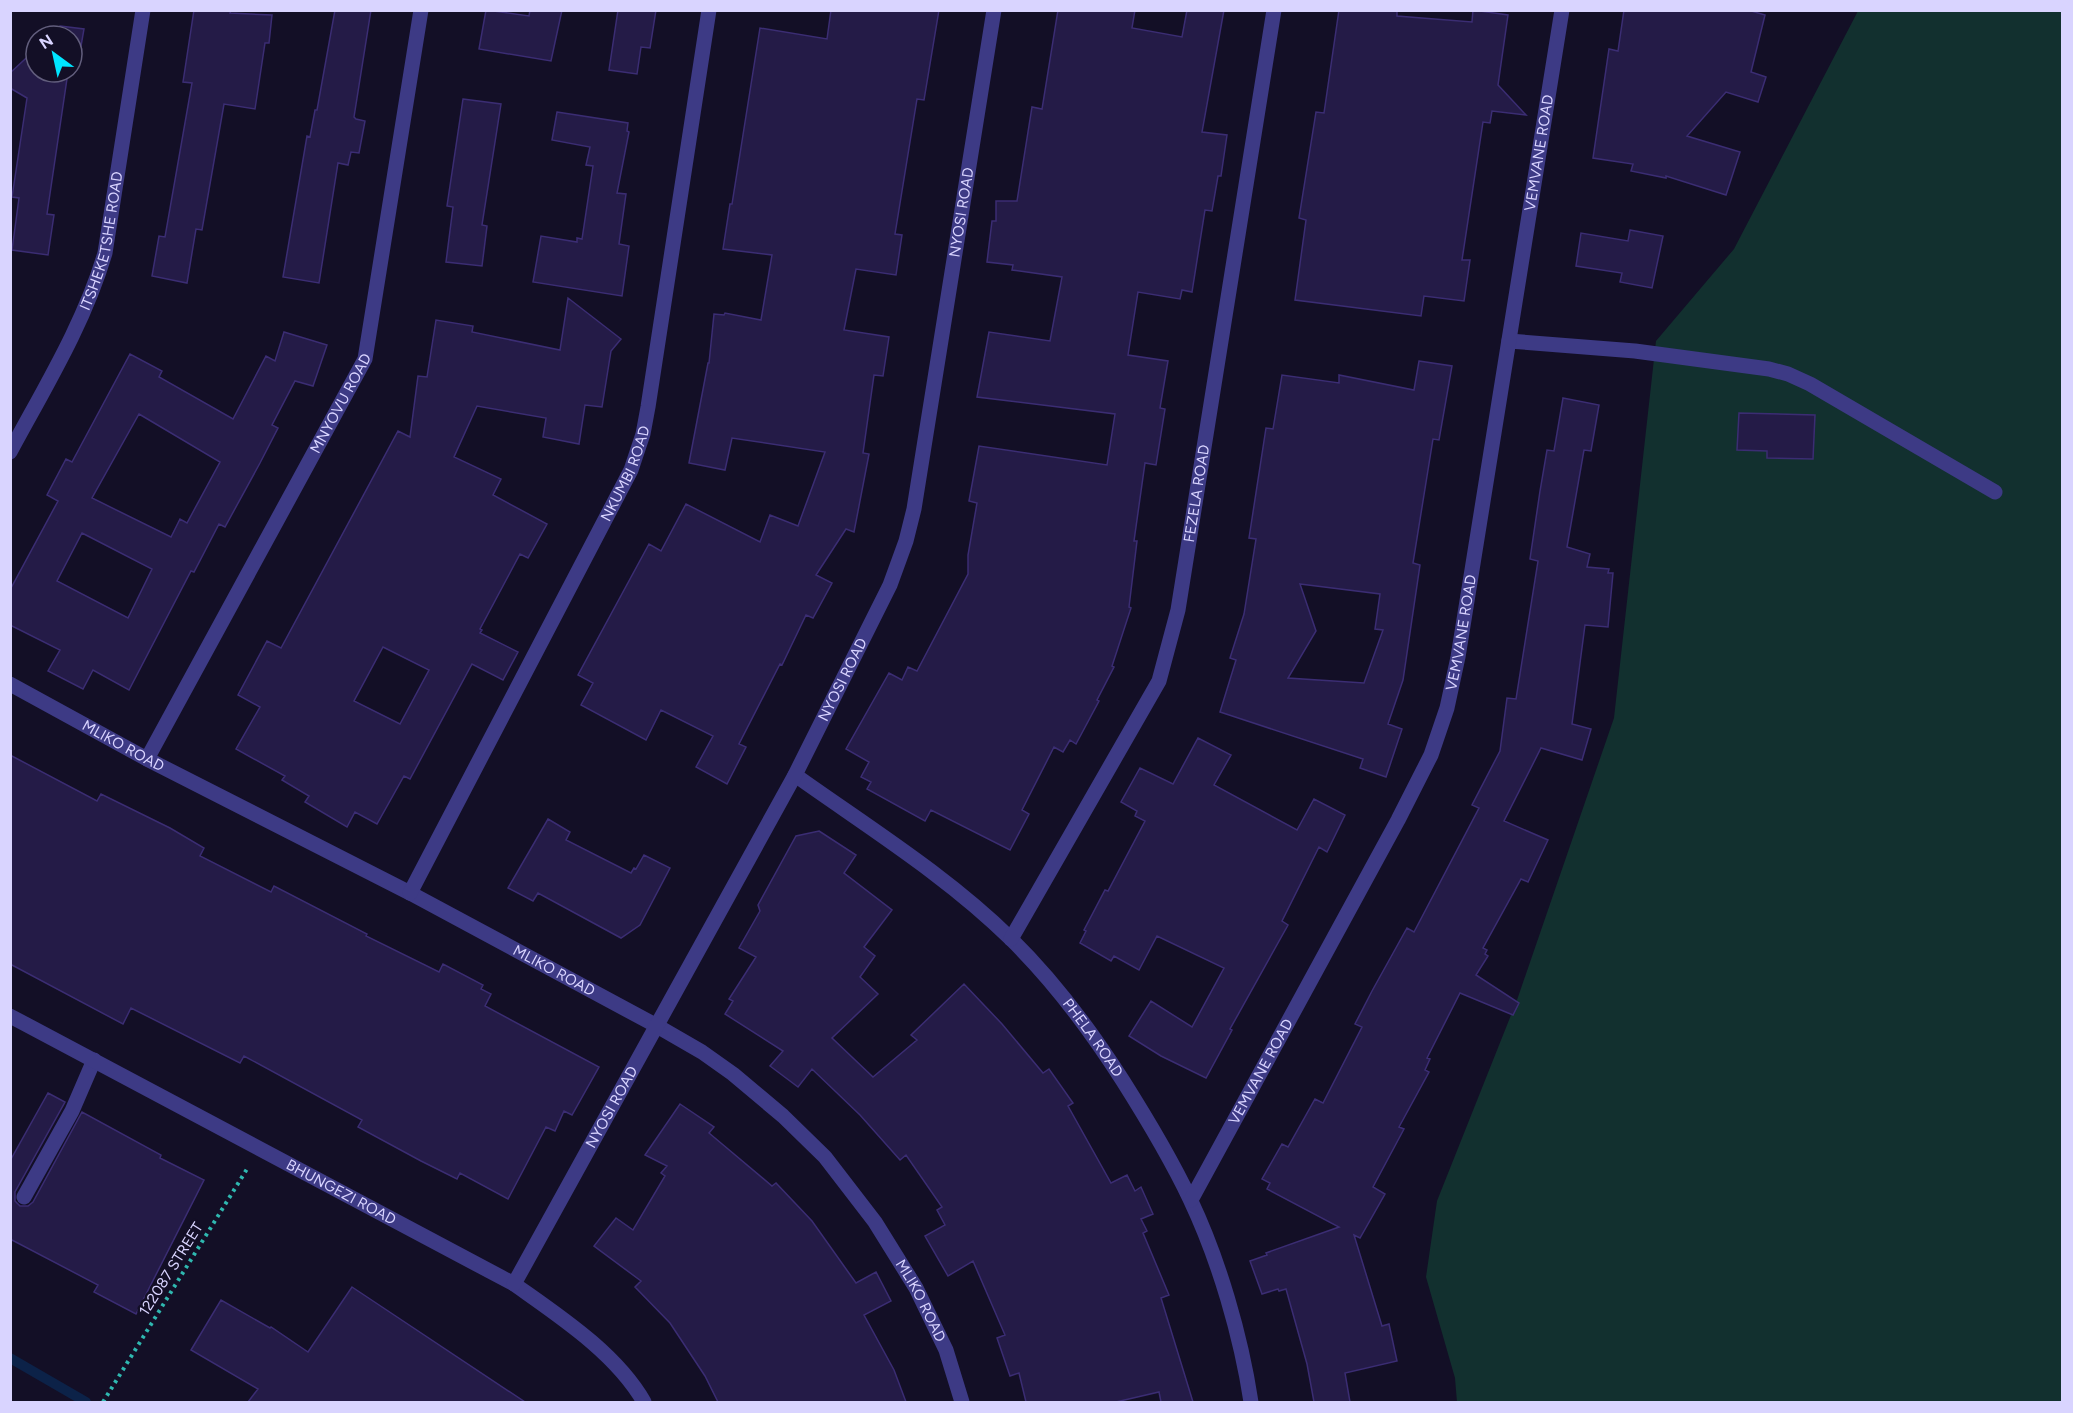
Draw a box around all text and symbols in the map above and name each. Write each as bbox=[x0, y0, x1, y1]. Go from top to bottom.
north arrow bbox=[24, 24, 84, 84]
text: N bbox=[36, 31, 56, 53]
street label: VEMVANE ROAD bbox=[1521, 93, 1557, 212]
street label: NYOSI ROAD bbox=[945, 166, 978, 259]
street label: ITSHEKETSHE ROAD bbox=[76, 170, 127, 313]
street label: MNYOVU ROAD bbox=[306, 350, 375, 456]
street label: NKUMBI ROAD bbox=[597, 424, 653, 524]
street label: FEZELA ROAD bbox=[1180, 443, 1213, 544]
street label: VEMVANE ROAD bbox=[1442, 573, 1480, 692]
street label: NYOSI ROAD bbox=[814, 635, 871, 724]
street label: MLIKO ROAD bbox=[79, 716, 167, 775]
street label: MLIKO ROAD bbox=[510, 941, 598, 1000]
street label: PHELA ROAD bbox=[1059, 995, 1127, 1080]
street label: VEMVANE ROAD bbox=[1225, 1016, 1297, 1128]
street label: NYOSI ROAD bbox=[582, 1063, 641, 1151]
street label: BHUNGEZI ROAD bbox=[283, 1155, 399, 1229]
street label: 122087 STREET bbox=[135, 1218, 207, 1319]
street label: MLIKO ROAD bbox=[892, 1256, 950, 1345]

